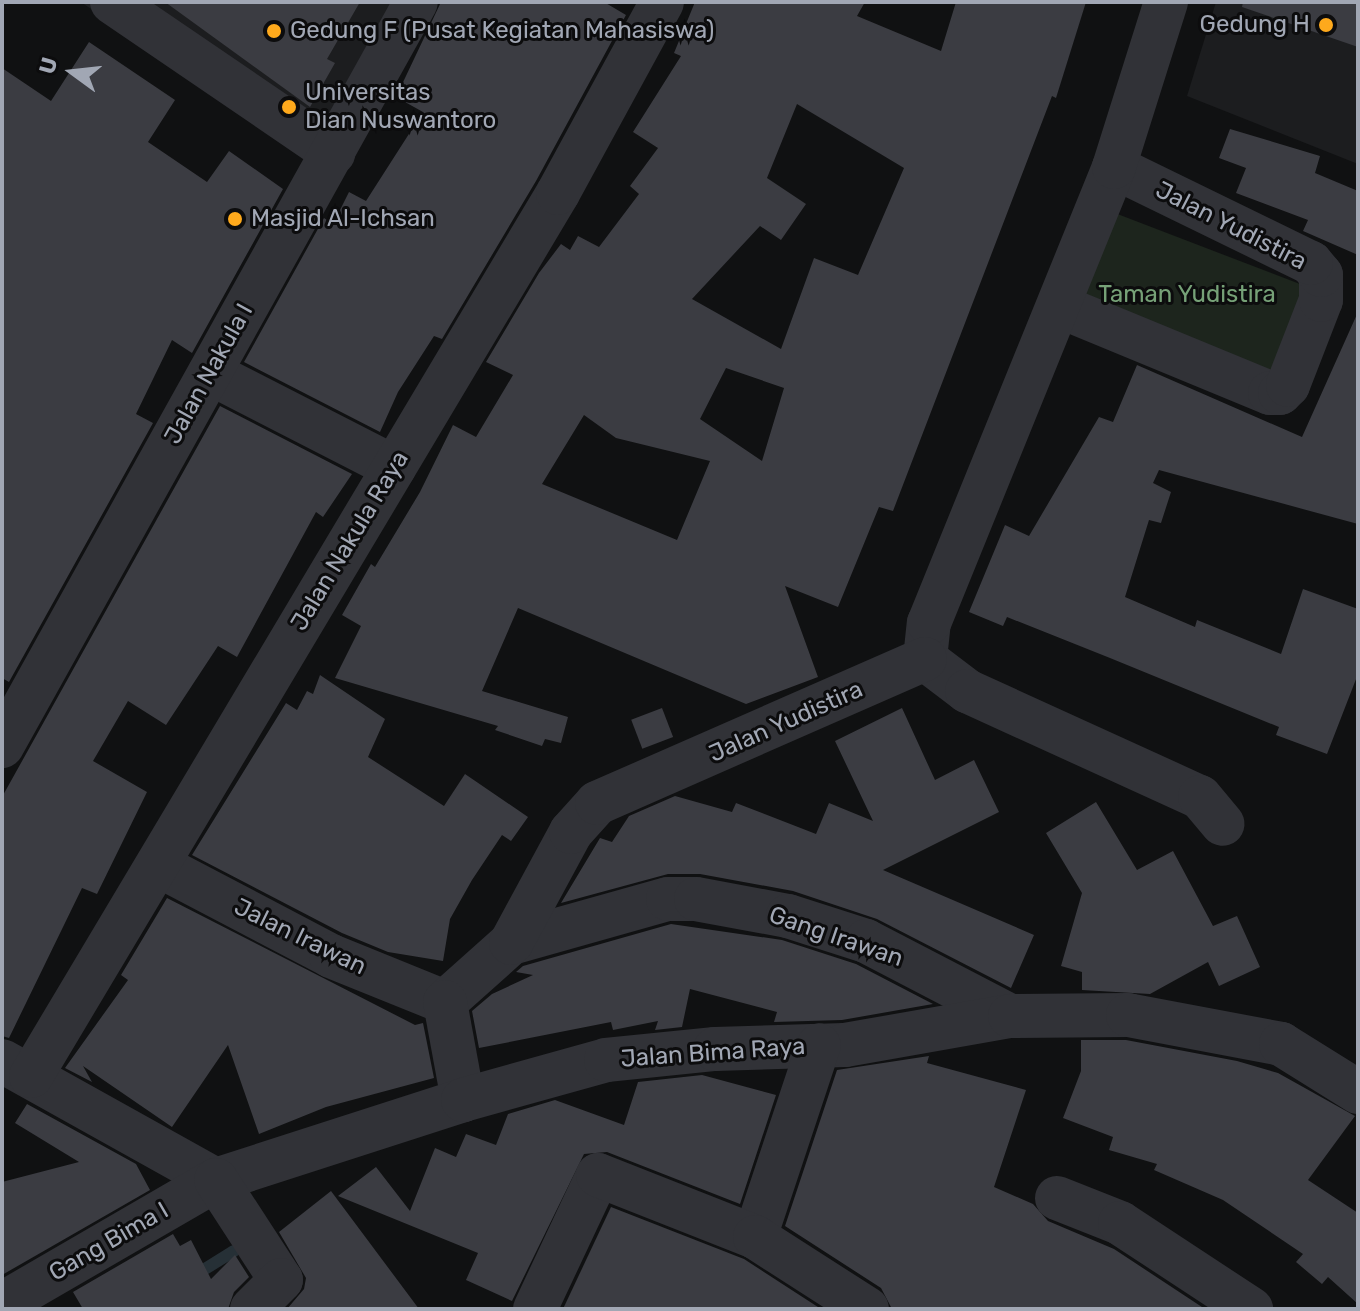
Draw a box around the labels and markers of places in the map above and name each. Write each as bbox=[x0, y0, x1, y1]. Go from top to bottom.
place label: Gedung H bbox=[1200, 11, 1310, 39]
marker: Gedung H bbox=[1317, 16, 1335, 34]
place label: Gedung F (Pusat Kegiatan Mahasiswa) bbox=[290, 17, 715, 45]
marker: Gedung F (Pusat Kegiatan Mahasiswa) bbox=[265, 22, 283, 40]
place label: Universitas Dian Nuswantoro bbox=[305, 79, 496, 135]
marker: Universitas Dian Nuswantoro bbox=[280, 98, 298, 116]
place label: Masjid Al-Ichsan bbox=[251, 205, 435, 233]
marker: Masjid Al-Ichsan bbox=[226, 210, 244, 228]

